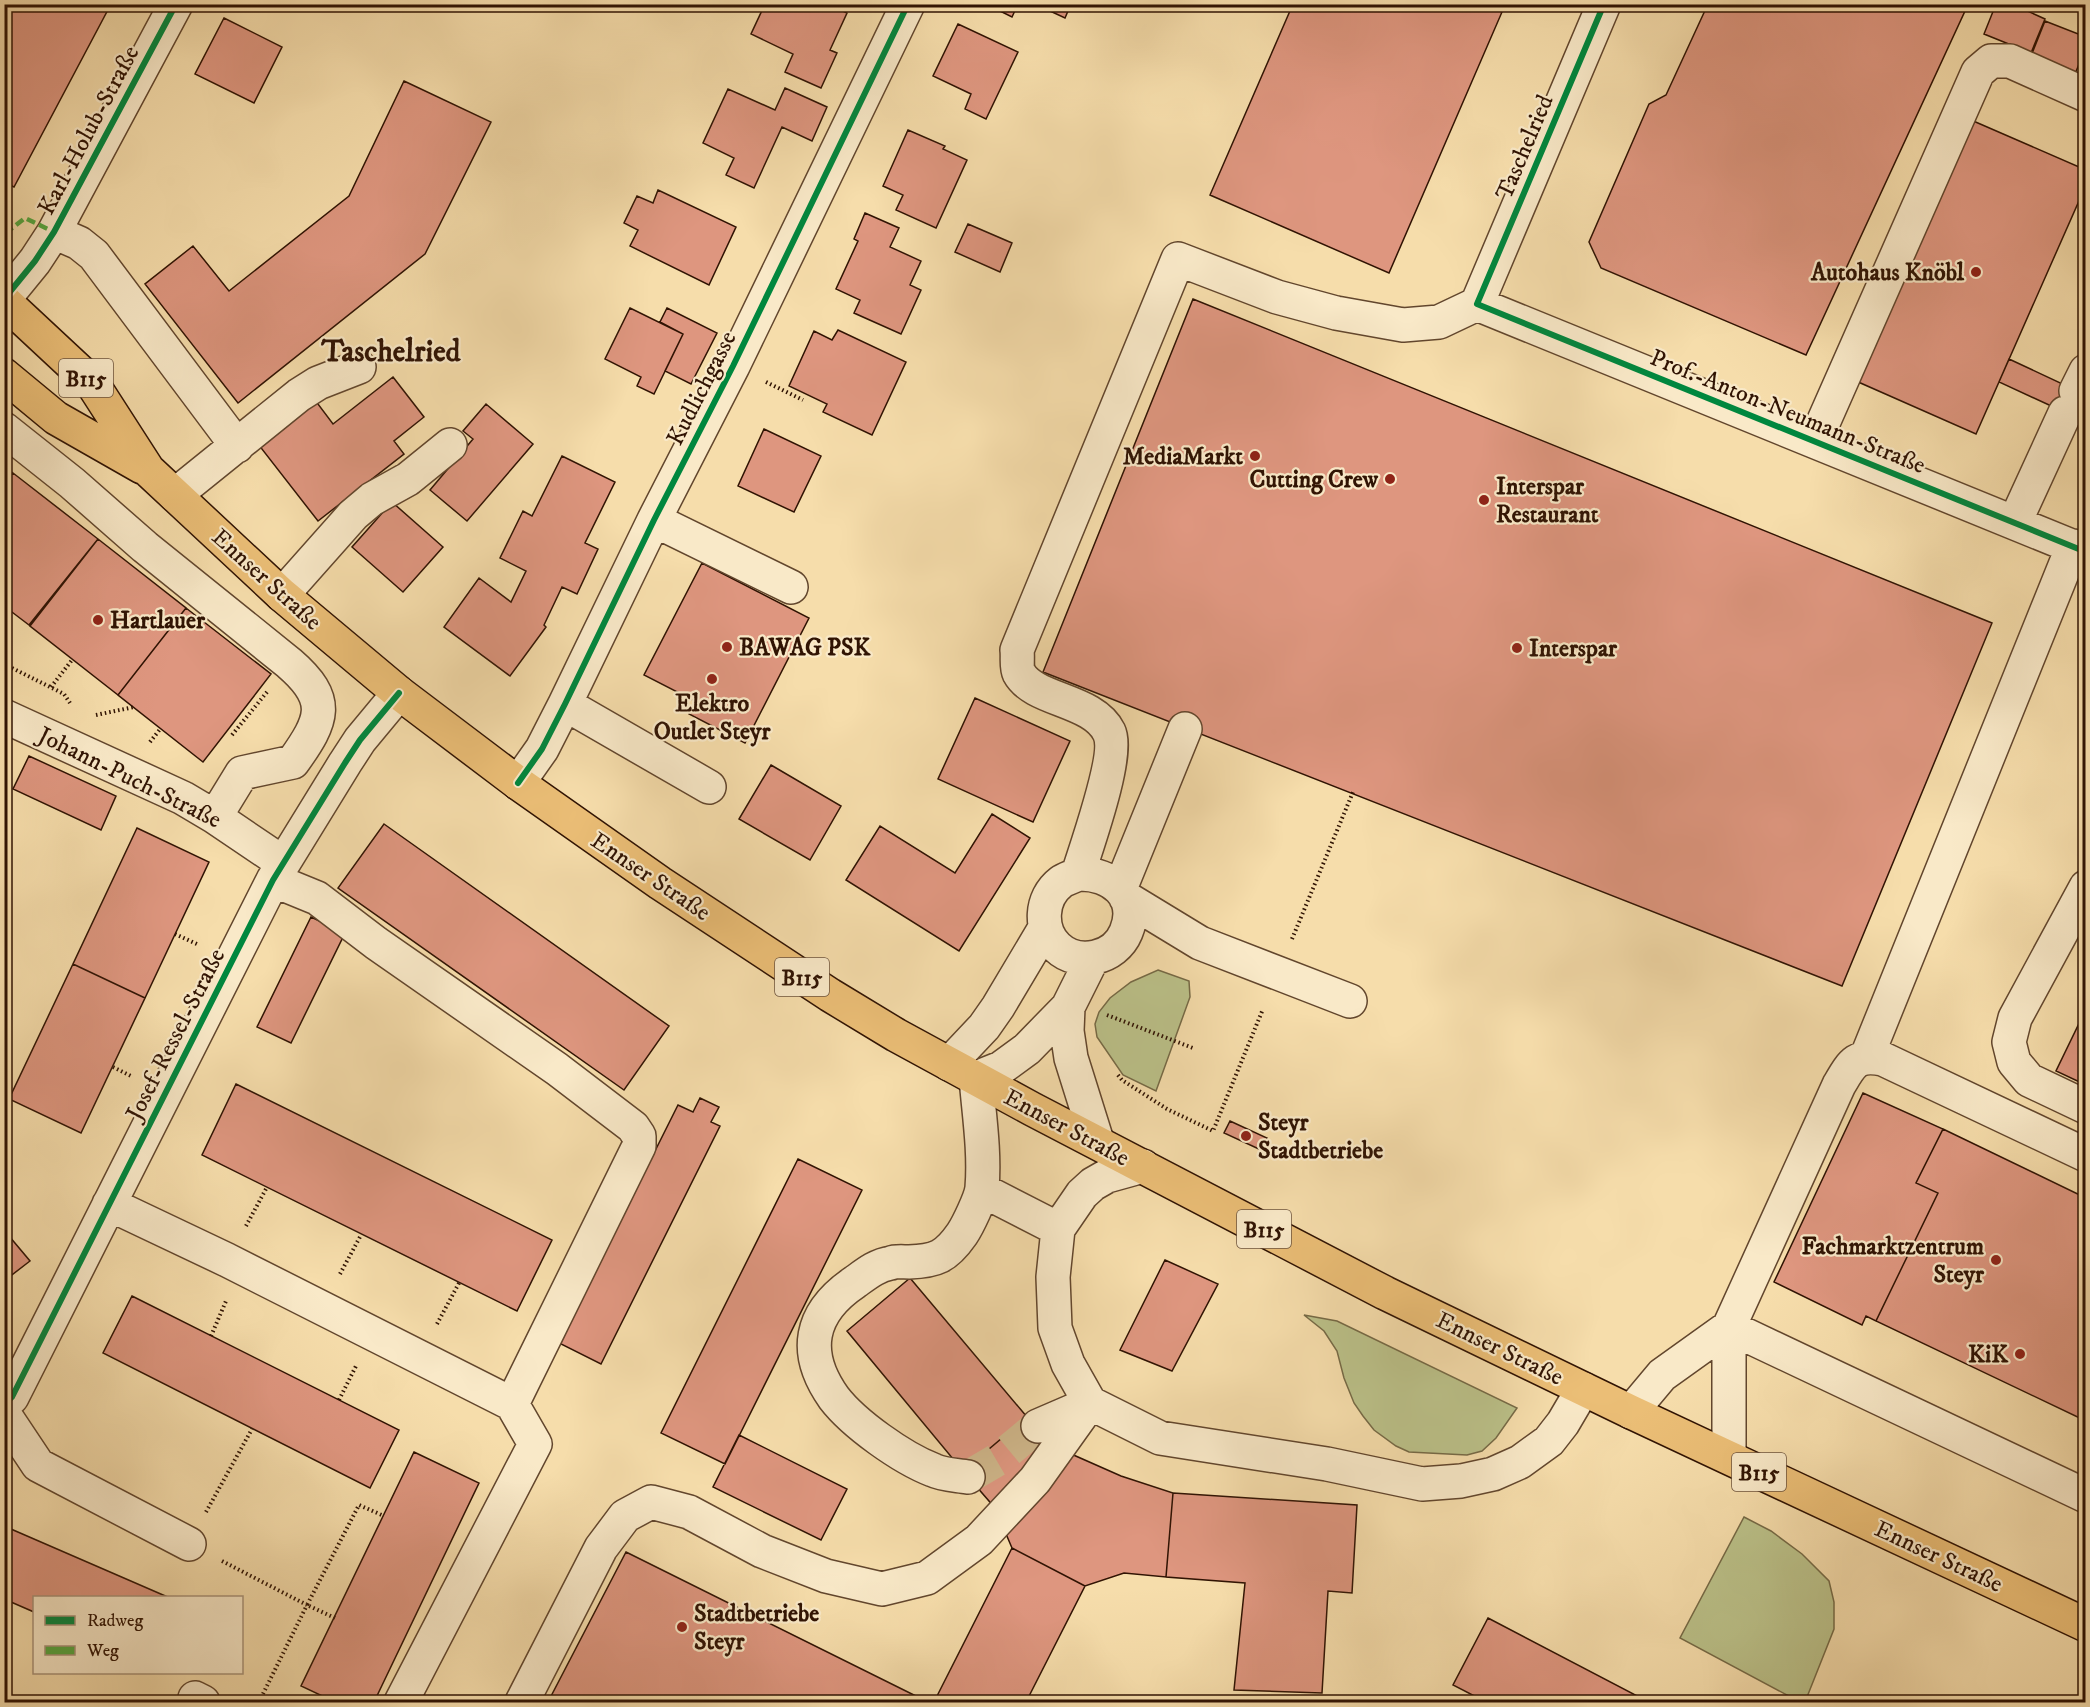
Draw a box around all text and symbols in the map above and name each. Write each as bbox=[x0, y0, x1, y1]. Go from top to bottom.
street label: Karl-Holub-Straße bbox=[32, 41, 146, 220]
street label: Taschelried bbox=[1489, 90, 1560, 204]
place label: Autohaus Knöbl bbox=[1810, 258, 1965, 288]
marker: Autohaus Knöbl bbox=[1969, 265, 1983, 279]
street label: Kudlichgasse bbox=[660, 326, 744, 451]
district label: Taschelried bbox=[320, 334, 462, 371]
street label: Prof.-Anton-Neumann-Straße bbox=[1645, 343, 1930, 481]
road number: B115 bbox=[59, 359, 113, 397]
place label: MediaMarkt bbox=[1123, 442, 1243, 472]
marker: MediaMarkt bbox=[1248, 449, 1262, 463]
place label: Cutting Crew bbox=[1250, 465, 1379, 495]
marker: Cutting Crew bbox=[1383, 472, 1397, 486]
place label: Interspar Restaurant bbox=[1496, 472, 1599, 530]
marker: Interspar Restaurant bbox=[1477, 493, 1491, 507]
street label: Ennser Straße bbox=[205, 522, 328, 637]
place label: Hartlauer bbox=[110, 606, 206, 636]
marker: Hartlauer bbox=[91, 613, 105, 627]
place label: BAWAG PSK bbox=[739, 633, 872, 663]
place label: Interspar bbox=[1529, 634, 1618, 664]
marker: BAWAG PSK bbox=[720, 640, 734, 654]
marker: Interspar bbox=[1510, 641, 1524, 655]
marker: Elektro Outlet Steyr bbox=[705, 672, 719, 686]
place label: Elektro Outlet Steyr bbox=[654, 689, 771, 747]
street label: Johann-Puch-Straße bbox=[31, 720, 226, 835]
street label: Ennser Straße bbox=[585, 826, 716, 928]
street label: Josef-Ressel-Straße bbox=[119, 944, 232, 1127]
road number: B115 bbox=[775, 958, 829, 996]
street label: Ennser Straße bbox=[999, 1082, 1135, 1174]
place label: Steyr Stadtbetriebe bbox=[1258, 1108, 1383, 1166]
marker: Steyr Stadtbetriebe bbox=[1239, 1129, 1253, 1143]
road number: B115 bbox=[1237, 1210, 1291, 1248]
place label: Fachmarktzentrum Steyr bbox=[1801, 1232, 1985, 1290]
marker: Fachmarktzentrum Steyr bbox=[1989, 1253, 2003, 1267]
street label: Ennser Straße bbox=[1431, 1305, 1568, 1393]
place label: KiK bbox=[1968, 1340, 2009, 1370]
marker: KiK bbox=[2013, 1347, 2027, 1361]
road number: B115 bbox=[1732, 1453, 1786, 1491]
street label: Ennser Straße bbox=[1870, 1514, 2007, 1600]
legend bbox=[33, 1596, 243, 1674]
place label: Stadtbetriebe Steyr bbox=[694, 1599, 819, 1657]
text: Radweg bbox=[87, 1610, 143, 1632]
marker: Stadtbetriebe Steyr bbox=[675, 1620, 689, 1634]
text: Weg bbox=[86, 1640, 119, 1662]

